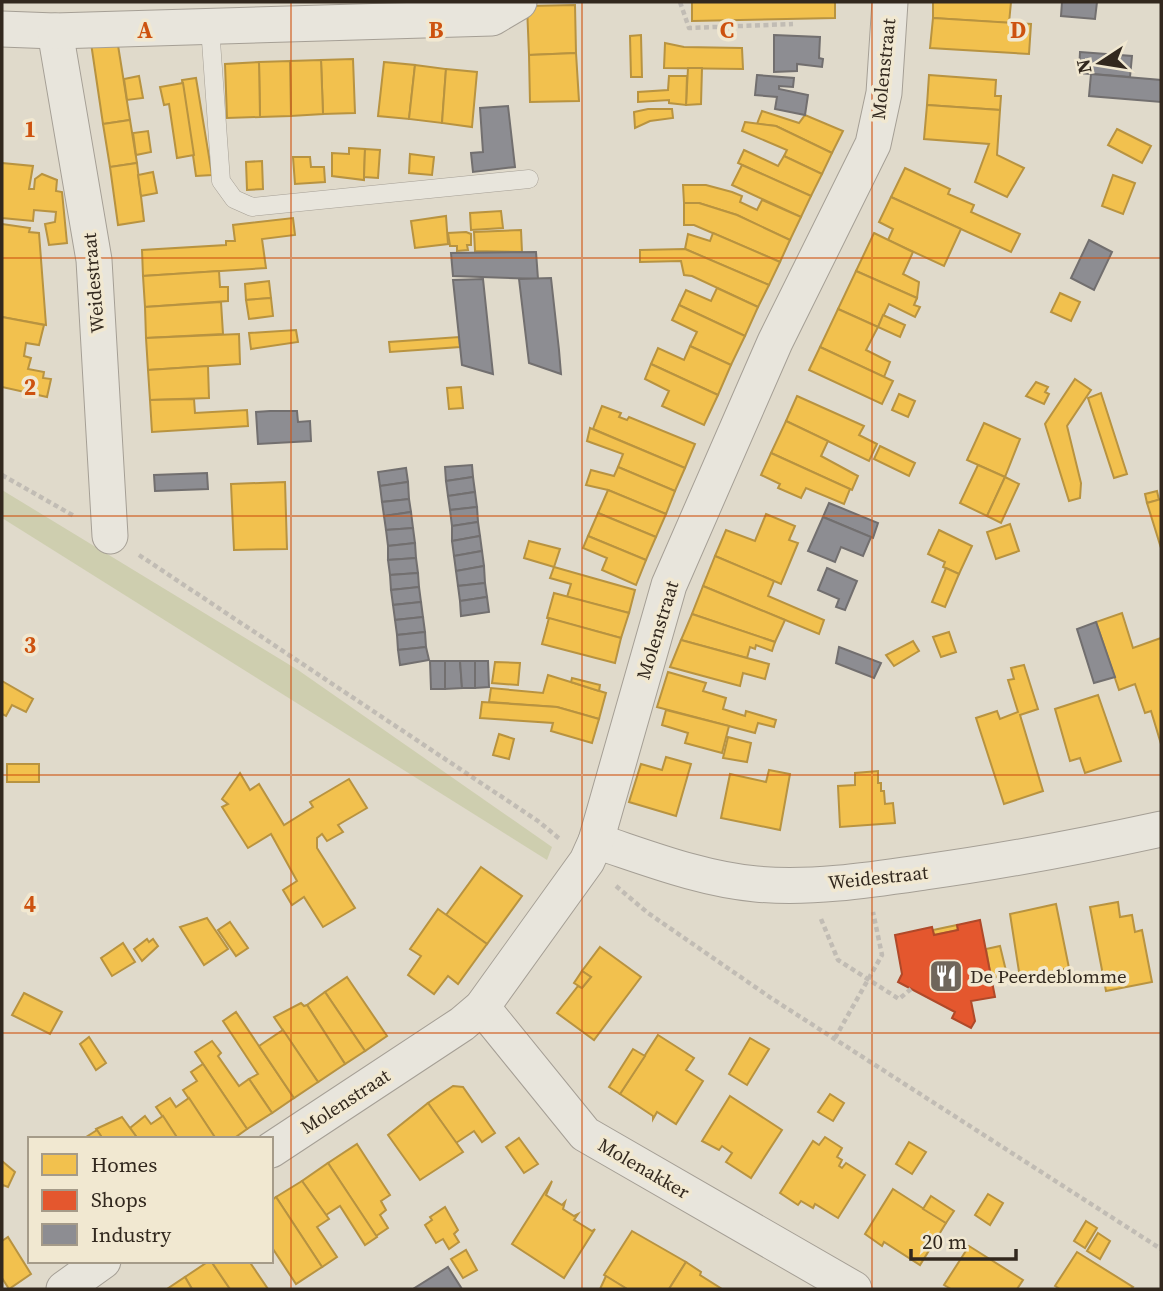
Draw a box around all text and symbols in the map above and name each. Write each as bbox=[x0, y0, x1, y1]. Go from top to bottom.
text: A bbox=[137, 14, 153, 46]
text: B bbox=[429, 14, 444, 46]
text: C bbox=[720, 14, 734, 46]
text: D bbox=[1010, 14, 1026, 46]
street label: Molenstraat bbox=[865, 16, 901, 121]
north arrow bbox=[1065, 28, 1135, 98]
text: N bbox=[1069, 57, 1098, 76]
text: 1 bbox=[24, 113, 36, 145]
street label: Weidestraat bbox=[76, 231, 110, 334]
text: 2 bbox=[24, 371, 36, 403]
street label: Molenstraat bbox=[630, 577, 685, 682]
text: 3 bbox=[24, 629, 36, 661]
street label: Weidestraat bbox=[827, 859, 930, 895]
text: 4 bbox=[24, 888, 36, 920]
restaurant icon: De Peerdeblomme bbox=[927, 957, 965, 995]
place label: De Peerdeblomme bbox=[970, 963, 1127, 989]
street label: Molenstraat bbox=[295, 1062, 395, 1140]
street label: Molenakker bbox=[593, 1131, 695, 1205]
legend bbox=[28, 1137, 273, 1263]
text: Homes bbox=[91, 1150, 157, 1179]
text: Shops bbox=[91, 1185, 147, 1214]
scale bar bbox=[911, 1218, 1016, 1262]
text: Industry bbox=[91, 1220, 171, 1249]
text: 20 m bbox=[922, 1227, 967, 1256]

